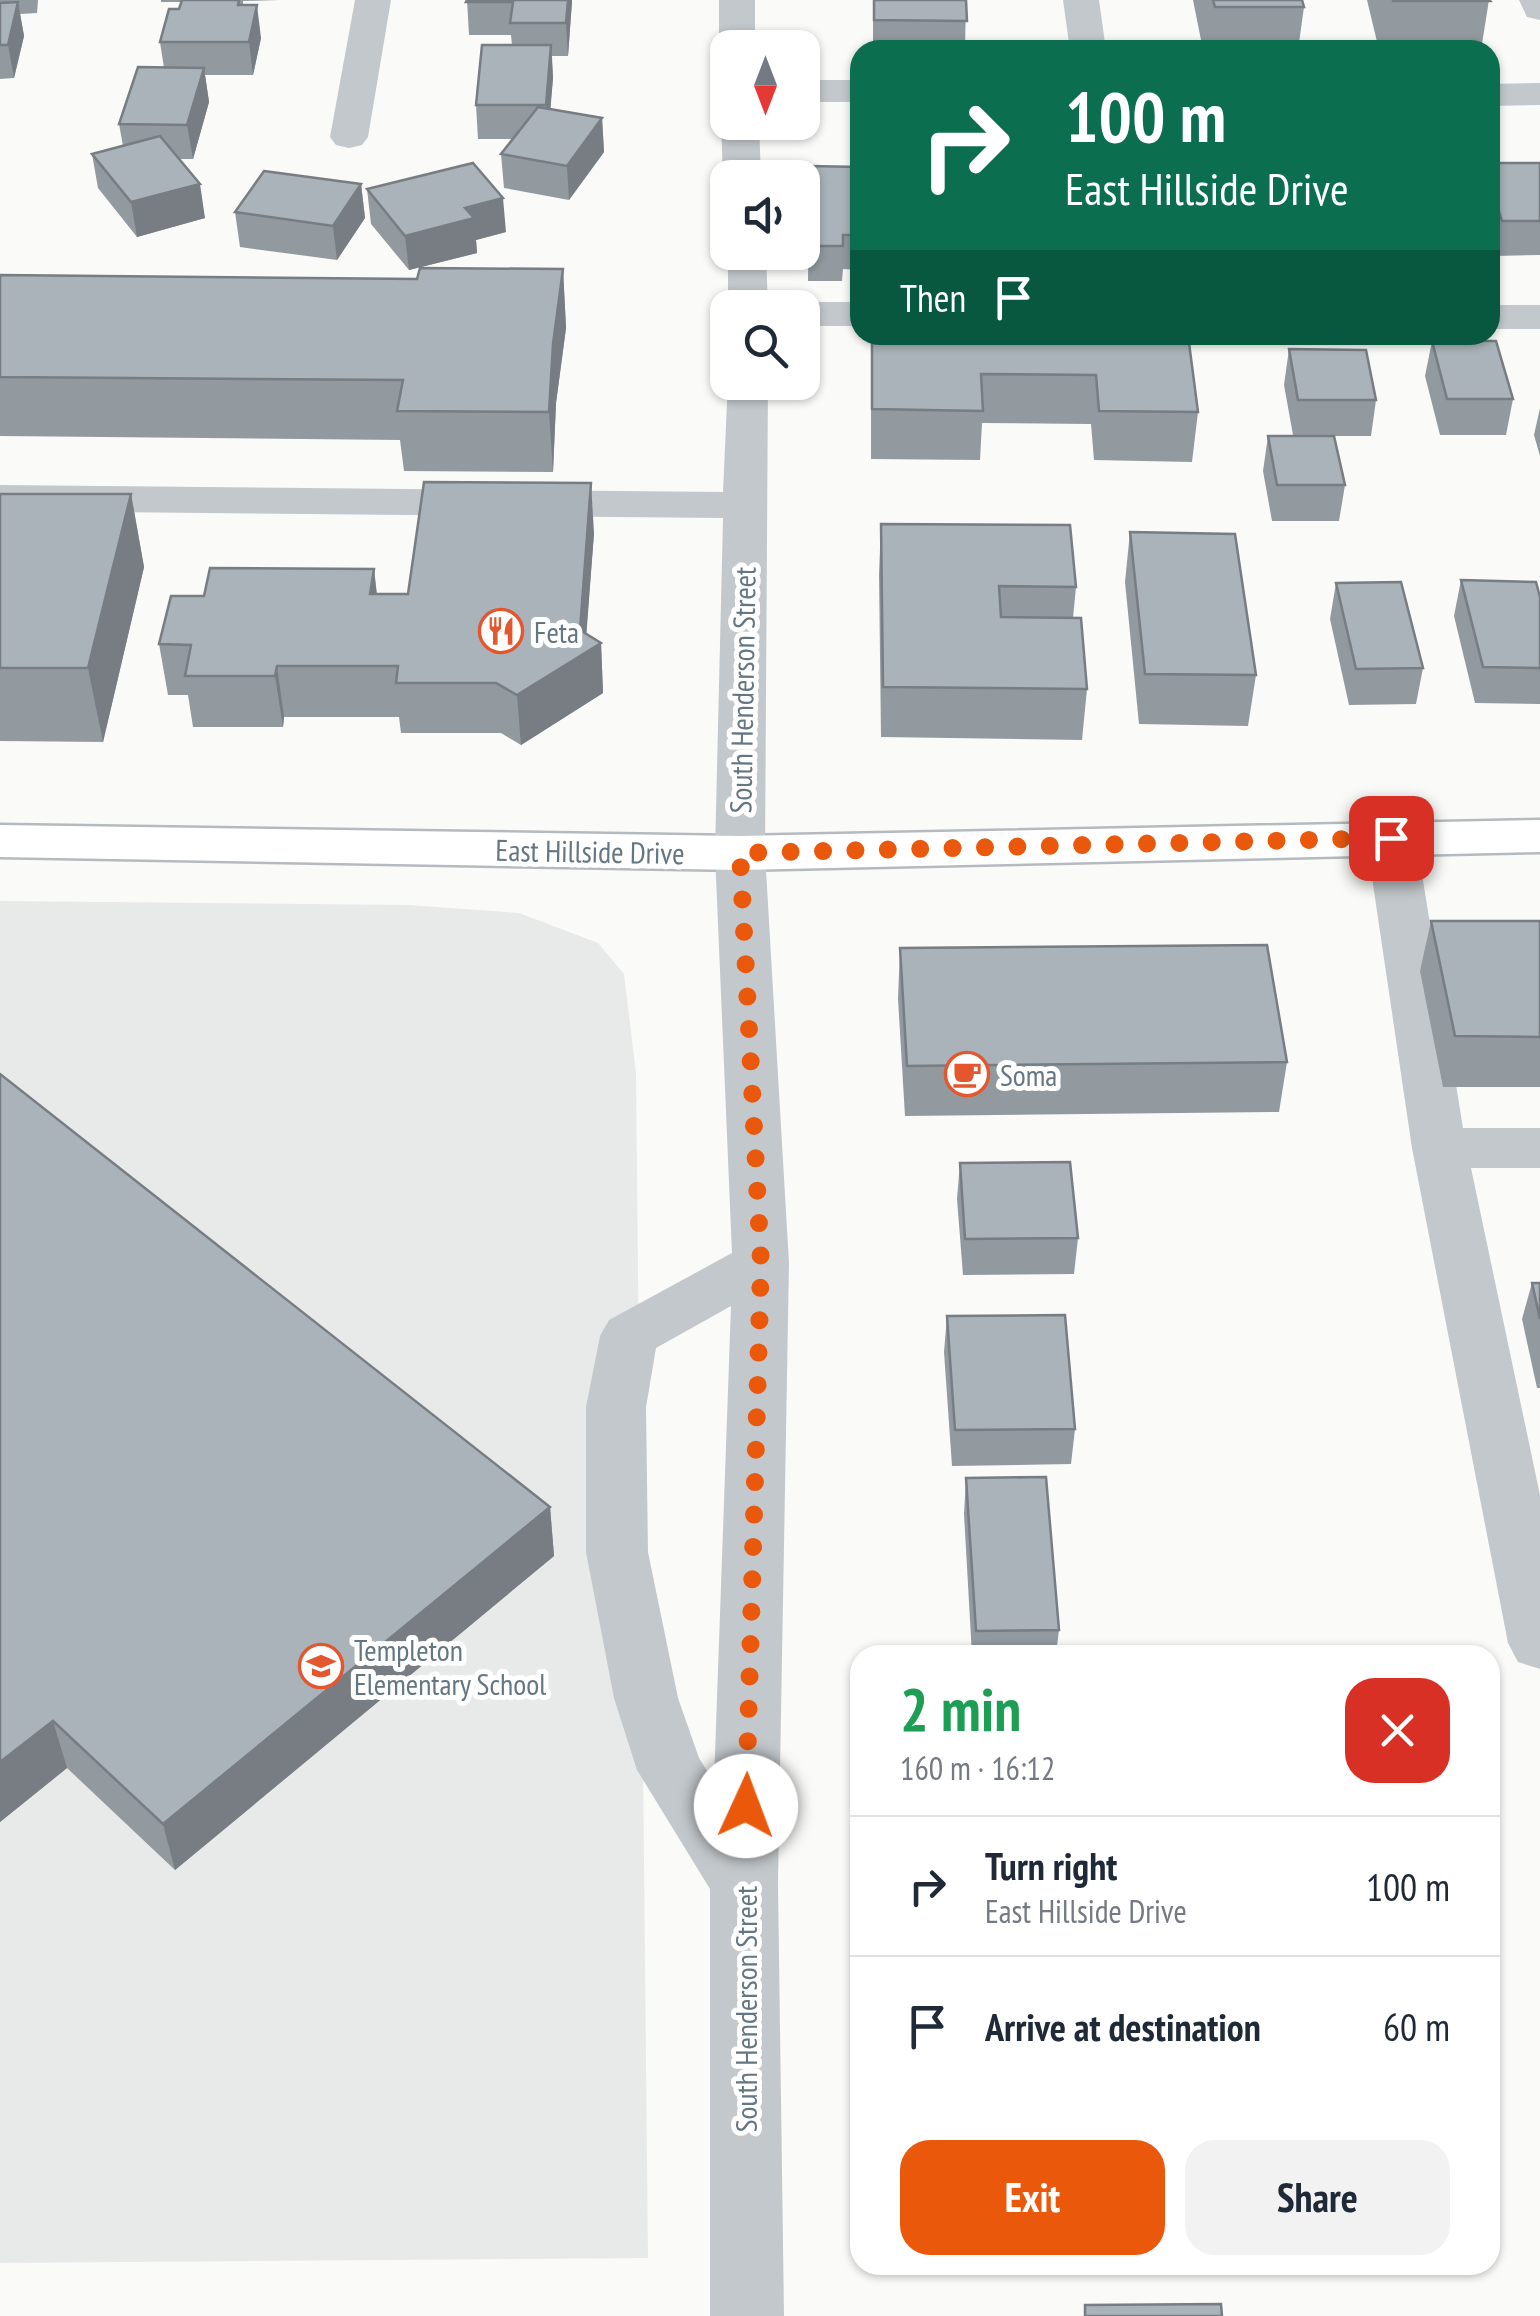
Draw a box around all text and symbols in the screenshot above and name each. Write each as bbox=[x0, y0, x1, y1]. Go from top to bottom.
north arrow bbox=[710, 30, 820, 140]
map controls bbox=[710, 30, 820, 400]
text: 100 m bbox=[1065, 71, 1226, 161]
icon: right bbox=[900, 80, 1030, 210]
text: East Hillside Drive bbox=[1065, 159, 1349, 217]
button: sound bbox=[710, 160, 820, 270]
icon: arrive bbox=[986, 270, 1041, 325]
text: Then bbox=[900, 273, 966, 322]
button: search bbox=[710, 290, 820, 400]
street label: South Henderson Street bbox=[720, 566, 764, 814]
restaurant icon: Feta bbox=[478, 608, 524, 654]
place label: Feta bbox=[534, 612, 579, 651]
pin bbox=[1349, 796, 1434, 881]
icon: arrive bbox=[1364, 811, 1419, 866]
street label: East Hillside Drive bbox=[495, 830, 685, 872]
cafe icon: Soma bbox=[944, 1051, 990, 1097]
place label: Soma bbox=[1000, 1055, 1057, 1094]
place label: Templeton Elementary School bbox=[354, 1630, 546, 1703]
school or university icon: Templeton Elementary School bbox=[298, 1643, 344, 1689]
text: 2 min bbox=[900, 1670, 1021, 1748]
button: close bbox=[1345, 1678, 1450, 1783]
text: 160 m · 16:12 bbox=[900, 1747, 1055, 1789]
position arrow bbox=[694, 1754, 798, 1858]
text: Turn right bbox=[985, 1841, 1117, 1890]
icon: right bbox=[900, 1859, 955, 1914]
text: 100 m bbox=[1366, 1862, 1450, 1911]
street label: South Henderson Street bbox=[726, 1885, 765, 2132]
text: East Hillside Drive bbox=[985, 1890, 1187, 1932]
icon: arrive bbox=[900, 1999, 955, 2054]
text: Arrive at destination bbox=[985, 2002, 1261, 2051]
text: 60 m bbox=[1383, 2002, 1450, 2051]
button: Exit bbox=[900, 2140, 1165, 2255]
button: Share bbox=[1185, 2140, 1450, 2255]

